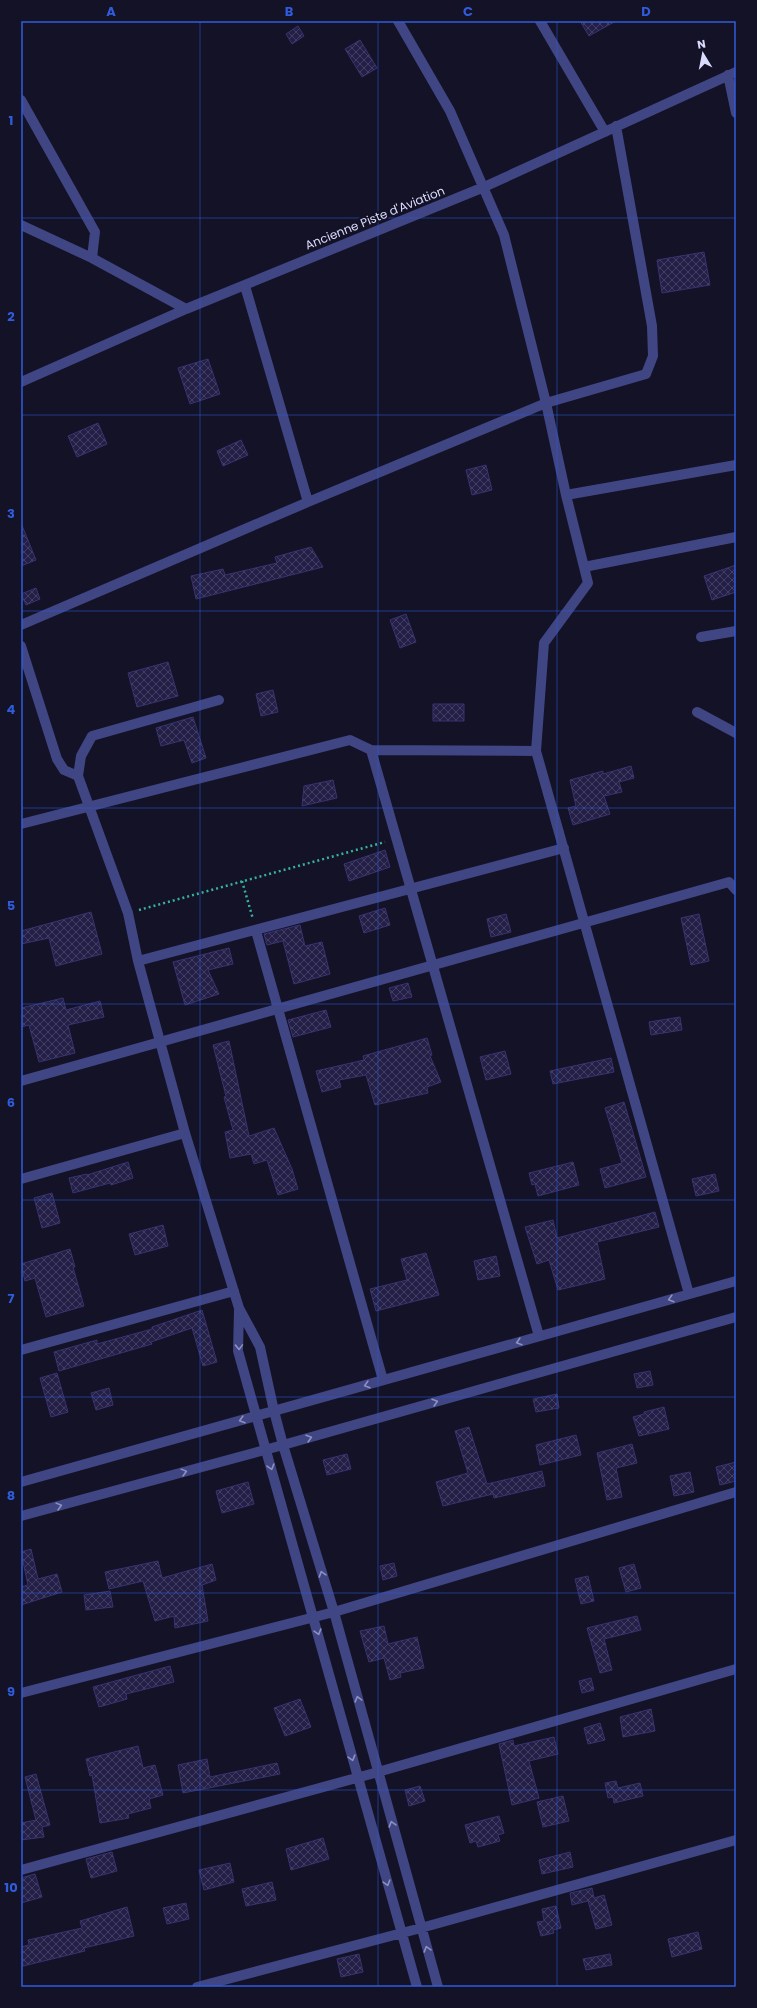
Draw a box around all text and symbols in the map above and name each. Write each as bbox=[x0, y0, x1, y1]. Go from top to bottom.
text: A bbox=[106, 2, 116, 21]
text: B bbox=[285, 2, 294, 21]
text: C bbox=[463, 2, 473, 21]
text: D bbox=[641, 2, 651, 21]
north arrow bbox=[683, 34, 723, 74]
text: N bbox=[696, 36, 707, 53]
text: 1 bbox=[9, 111, 13, 130]
street label: Ancienne Piste d'Aviation bbox=[302, 182, 447, 253]
text: 2 bbox=[7, 307, 15, 326]
text: 3 bbox=[7, 504, 15, 523]
text: 4 bbox=[7, 700, 16, 719]
text: 5 bbox=[7, 896, 15, 915]
text: 6 bbox=[7, 1093, 15, 1112]
text: 7 bbox=[8, 1289, 15, 1308]
one-way arrow bbox=[668, 1294, 675, 1303]
one-way arrow bbox=[516, 1337, 523, 1346]
one-way arrow bbox=[234, 1344, 243, 1350]
one-way arrow bbox=[364, 1380, 371, 1388]
one-way arrow bbox=[431, 1398, 438, 1407]
one-way arrow bbox=[239, 1415, 246, 1424]
one-way arrow bbox=[306, 1434, 313, 1443]
one-way arrow bbox=[266, 1463, 275, 1470]
one-way arrow bbox=[180, 1468, 187, 1477]
text: 8 bbox=[7, 1486, 15, 1505]
one-way arrow bbox=[55, 1502, 62, 1511]
one-way arrow bbox=[318, 1571, 327, 1578]
one-way arrow bbox=[313, 1629, 321, 1636]
text: 9 bbox=[7, 1682, 15, 1701]
one-way arrow bbox=[354, 1696, 362, 1702]
one-way arrow bbox=[348, 1754, 356, 1761]
one-way arrow bbox=[388, 1821, 397, 1828]
text: 10 bbox=[4, 1878, 18, 1897]
one-way arrow bbox=[383, 1879, 391, 1886]
one-way arrow bbox=[423, 1946, 432, 1953]

